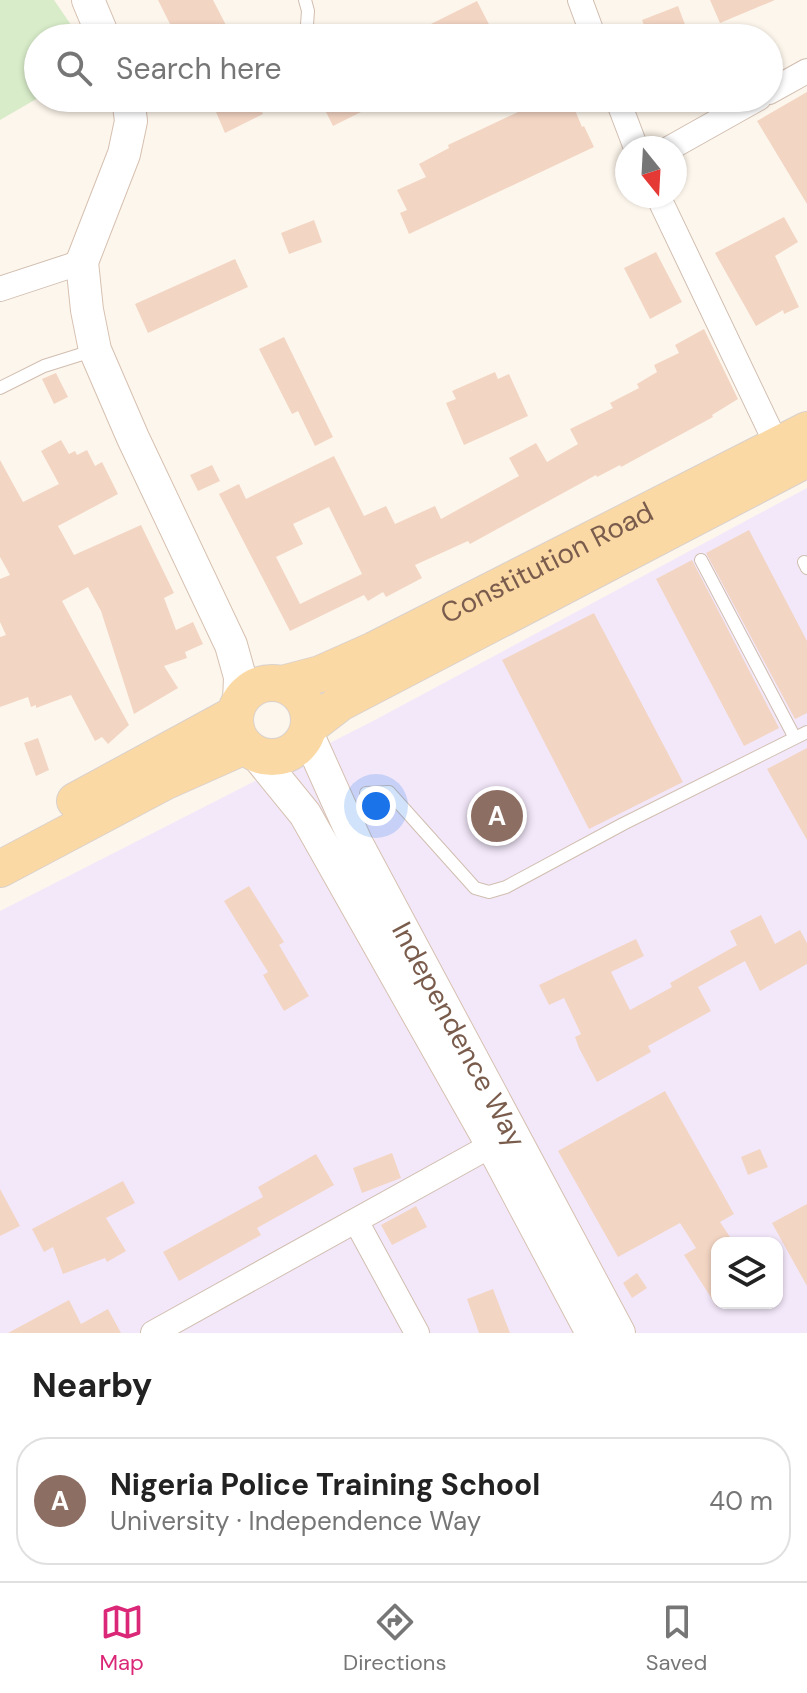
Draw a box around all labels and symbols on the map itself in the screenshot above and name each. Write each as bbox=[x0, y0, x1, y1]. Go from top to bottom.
north arrow bbox=[615, 136, 687, 208]
street label: Constitution Road bbox=[434, 493, 659, 632]
your location bbox=[356, 786, 396, 826]
pin: A bbox=[471, 786, 523, 846]
street label: Independence Way bbox=[384, 915, 535, 1154]

